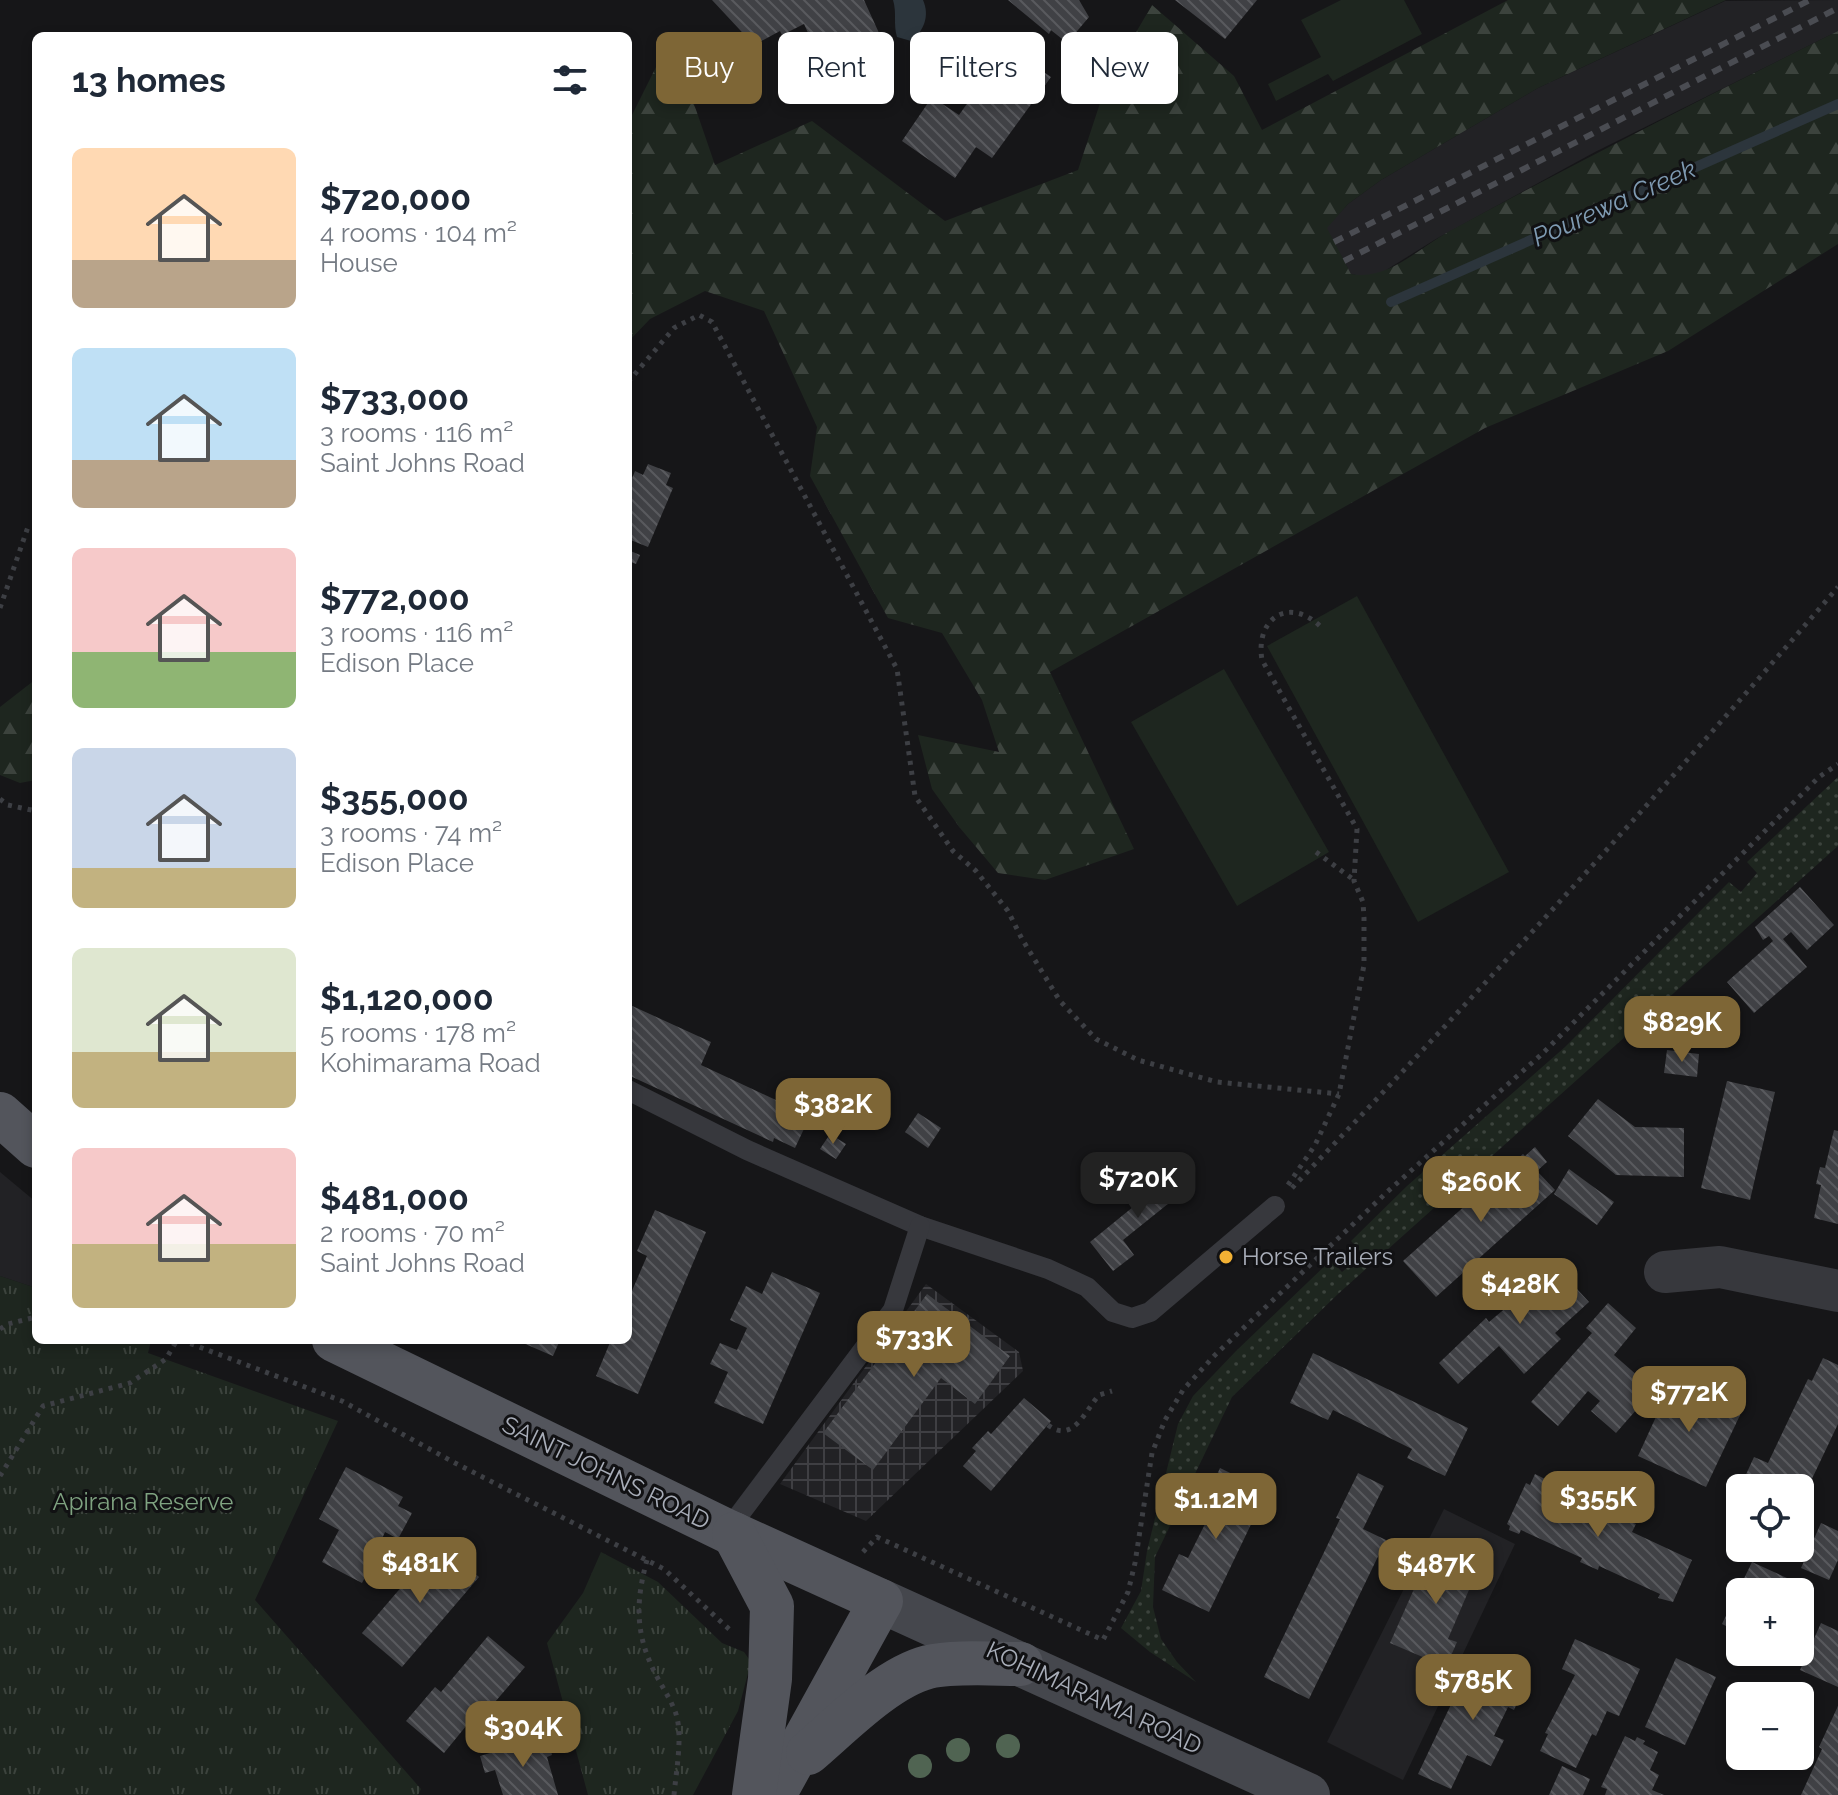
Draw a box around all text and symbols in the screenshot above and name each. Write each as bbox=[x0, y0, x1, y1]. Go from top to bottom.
chip: Buy bbox=[656, 32, 762, 104]
chip: Rent bbox=[778, 32, 894, 104]
chip: Filters bbox=[910, 32, 1045, 104]
chip: New bbox=[1061, 32, 1178, 104]
icon: filters bbox=[548, 58, 592, 102]
text: 13 homes bbox=[72, 60, 226, 100]
water label: Pourewa Creek bbox=[1527, 153, 1701, 253]
text: $720,000 bbox=[320, 178, 471, 218]
icon: home bbox=[136, 180, 232, 276]
text: 4 rooms · 104 m² bbox=[320, 218, 517, 248]
text: House bbox=[320, 248, 398, 278]
text: $733,000 bbox=[320, 378, 469, 418]
icon: home bbox=[136, 380, 232, 476]
text: 3 rooms · 116 m² bbox=[320, 418, 513, 448]
text: Saint Johns Road bbox=[320, 448, 525, 478]
text: $772,000 bbox=[320, 578, 470, 618]
icon: home bbox=[136, 580, 232, 676]
text: 3 rooms · 116 m² bbox=[320, 618, 513, 648]
text: Edison Place bbox=[320, 648, 474, 678]
text: $355,000 bbox=[320, 778, 469, 818]
icon: home bbox=[136, 780, 232, 876]
text: 3 rooms · 74 m² bbox=[320, 818, 502, 848]
text: Edison Place bbox=[320, 848, 474, 878]
text: $1,120,000 bbox=[320, 978, 494, 1018]
icon: home bbox=[136, 980, 232, 1076]
pin: $829K bbox=[1626, 996, 1738, 1064]
text: $829K bbox=[1642, 1007, 1722, 1037]
text: 5 rooms · 178 m² bbox=[320, 1018, 516, 1048]
text: Kohimarama Road bbox=[320, 1048, 541, 1078]
pin: $382K bbox=[777, 1078, 889, 1146]
text: $382K bbox=[794, 1089, 872, 1119]
pin: $720K bbox=[1082, 1152, 1194, 1220]
pin: $260K bbox=[1425, 1156, 1537, 1224]
text: $720K bbox=[1098, 1163, 1178, 1193]
text: $260K bbox=[1441, 1167, 1521, 1197]
text: $481,000 bbox=[320, 1178, 469, 1218]
icon: home bbox=[136, 1180, 232, 1276]
text: 2 rooms · 70 m² bbox=[320, 1218, 505, 1248]
place label: Horse Trailers bbox=[1242, 1242, 1393, 1271]
text: Saint Johns Road bbox=[320, 1248, 525, 1278]
marker: Horse Trailers bbox=[1217, 1248, 1235, 1266]
pin: $428K bbox=[1464, 1258, 1576, 1326]
text: $428K bbox=[1480, 1269, 1560, 1299]
pin: $733K bbox=[858, 1311, 970, 1379]
text: $733K bbox=[875, 1322, 953, 1352]
pin: $772K bbox=[1633, 1366, 1745, 1434]
text: $772K bbox=[1650, 1377, 1728, 1407]
street label: SAINT JOHNS ROAD bbox=[498, 1410, 715, 1535]
pin: $355K bbox=[1542, 1471, 1654, 1539]
pin: $1.12M bbox=[1151, 1473, 1281, 1541]
map controls bbox=[1726, 1474, 1814, 1770]
button: locate bbox=[1726, 1474, 1814, 1562]
text: $355K bbox=[1559, 1482, 1637, 1512]
text: $1.12M bbox=[1173, 1484, 1259, 1514]
park label: Apirana Reserve bbox=[53, 1487, 233, 1516]
pin: $481K bbox=[364, 1537, 476, 1605]
pin: $487K bbox=[1380, 1538, 1492, 1606]
text: $481K bbox=[381, 1548, 459, 1578]
text: $487K bbox=[1396, 1549, 1476, 1579]
button: + bbox=[1726, 1578, 1814, 1666]
street label: KOHIMARAMA ROAD bbox=[982, 1635, 1207, 1760]
pin: $785K bbox=[1417, 1654, 1529, 1722]
text: $785K bbox=[1434, 1665, 1512, 1695]
button: − bbox=[1726, 1682, 1814, 1770]
pin: $304K bbox=[467, 1701, 579, 1769]
text: $304K bbox=[483, 1712, 563, 1742]

